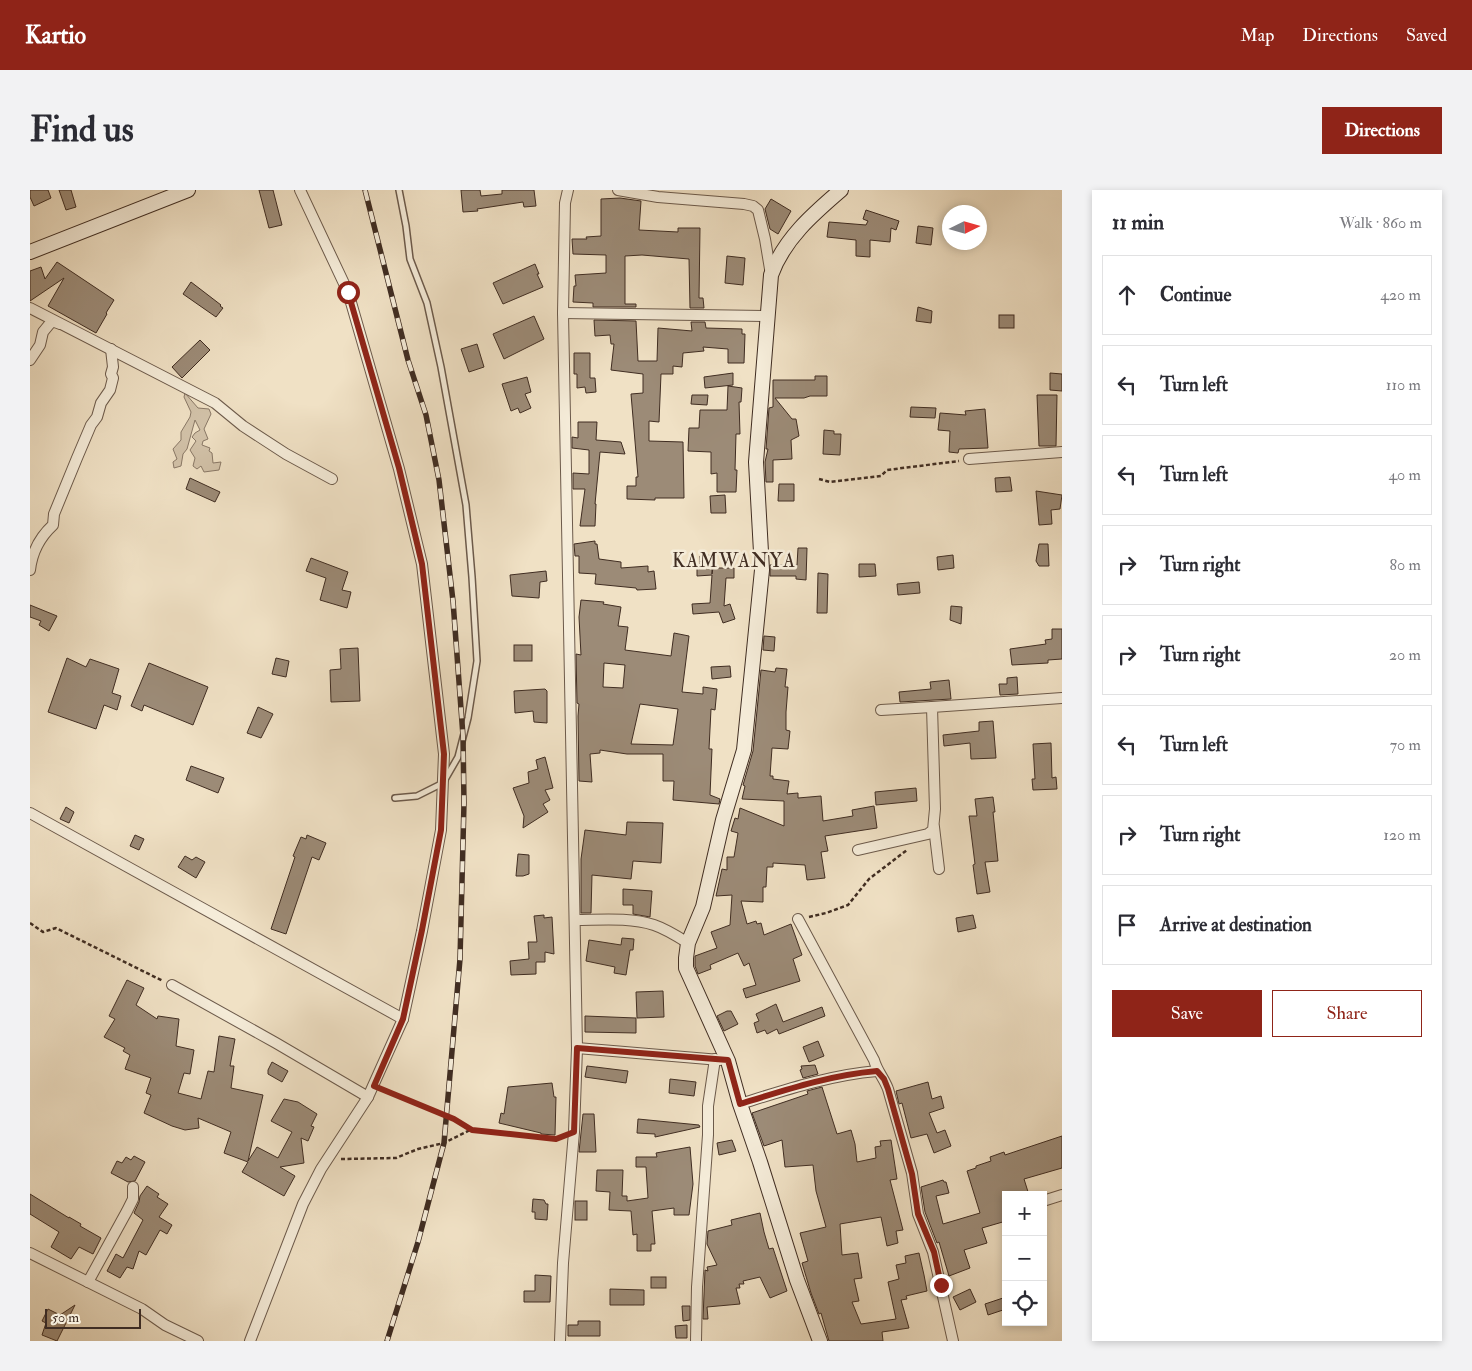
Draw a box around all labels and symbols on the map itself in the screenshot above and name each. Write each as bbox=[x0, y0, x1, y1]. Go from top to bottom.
north arrow bbox=[942, 205, 987, 250]
route start bbox=[337, 281, 360, 304]
district label: KAMWANYA bbox=[672, 549, 796, 573]
route end bbox=[930, 1274, 953, 1297]
scale bar bbox=[45, 1306, 141, 1329]

